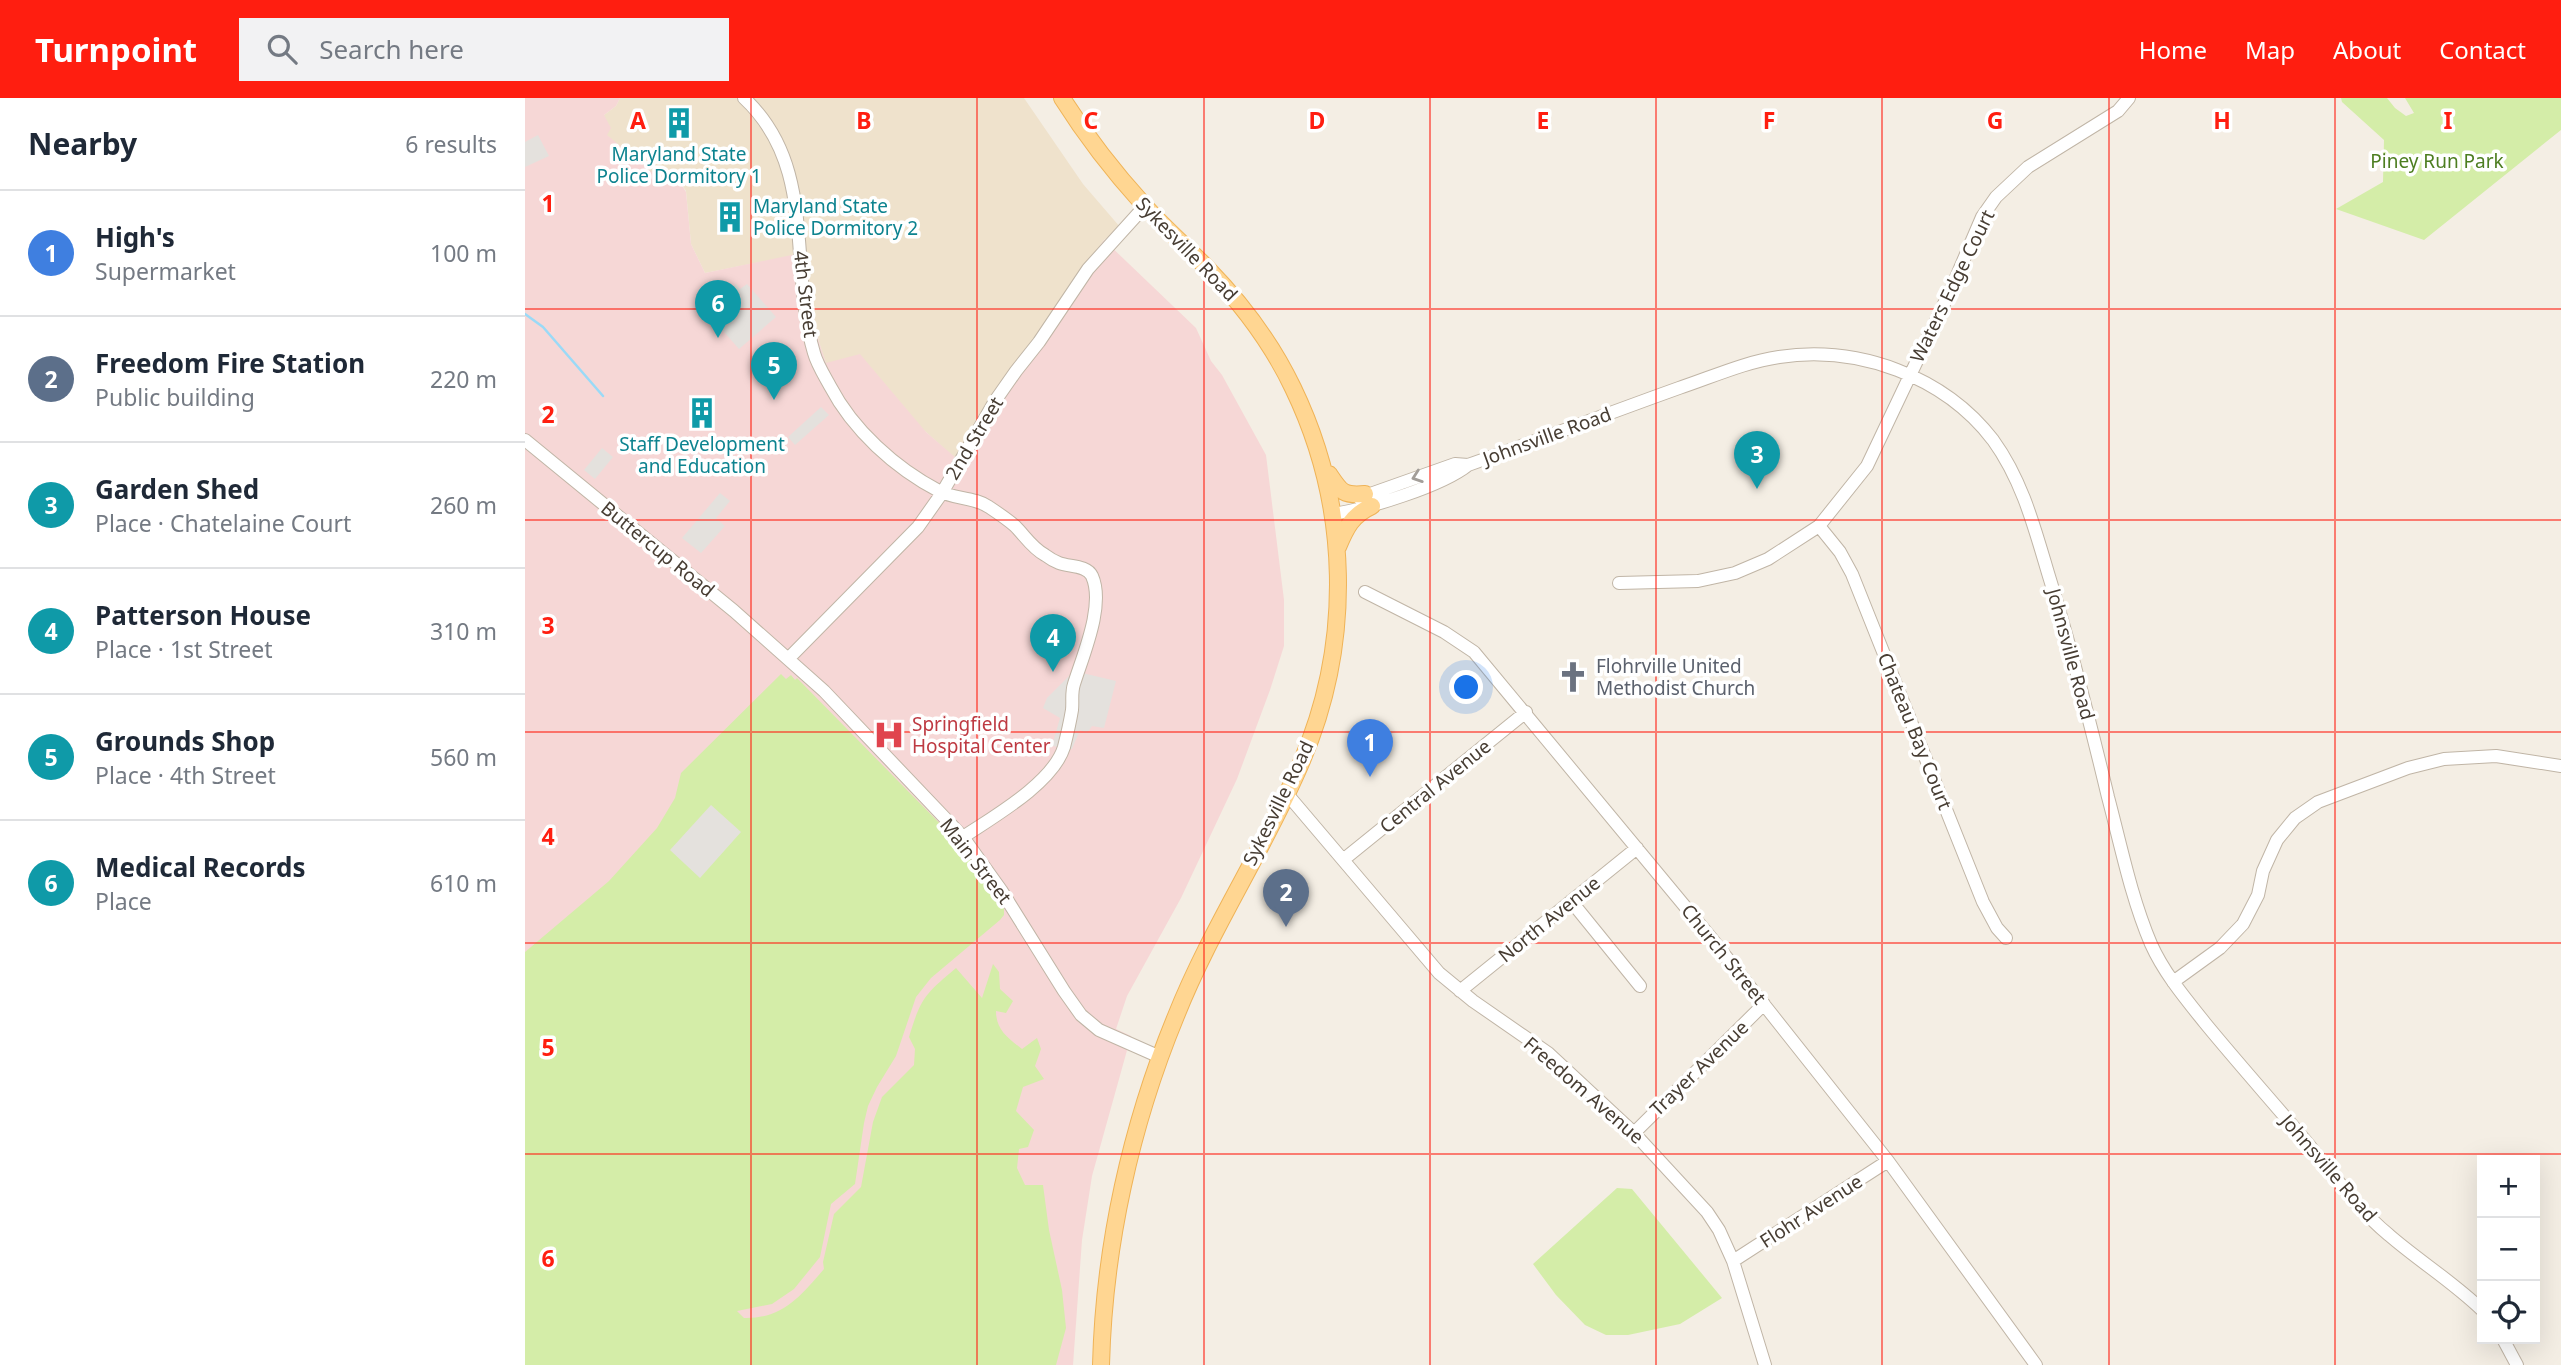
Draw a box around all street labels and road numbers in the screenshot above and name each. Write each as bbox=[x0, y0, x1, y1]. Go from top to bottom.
street label: Sykesville Road bbox=[1130, 191, 1244, 307]
street label: Waters Edge Court bbox=[1904, 205, 2000, 367]
street label: 4th Street bbox=[788, 249, 824, 339]
street label: 2nd Street bbox=[939, 392, 1009, 484]
street label: Johnsville Road bbox=[1477, 401, 1615, 472]
street label: Buttercup Road bbox=[596, 495, 720, 603]
street label: Johnsville Road bbox=[2040, 584, 2101, 723]
street label: Chateau Bay Court bbox=[1872, 649, 1958, 813]
street label: Central Avenue bbox=[1374, 733, 1496, 839]
street label: Sykesville Road bbox=[1237, 736, 1319, 870]
street label: Main Street bbox=[934, 813, 1018, 910]
street label: North Avenue bbox=[1493, 870, 1605, 968]
street label: Church Street bbox=[1676, 898, 1773, 1010]
street label: Trayer Avenue bbox=[1644, 1014, 1754, 1122]
street label: Freedom Avenue bbox=[1518, 1031, 1650, 1149]
street label: Johnsville Road bbox=[2274, 1107, 2383, 1227]
street label: Flohr Avenue bbox=[1755, 1168, 1867, 1254]

